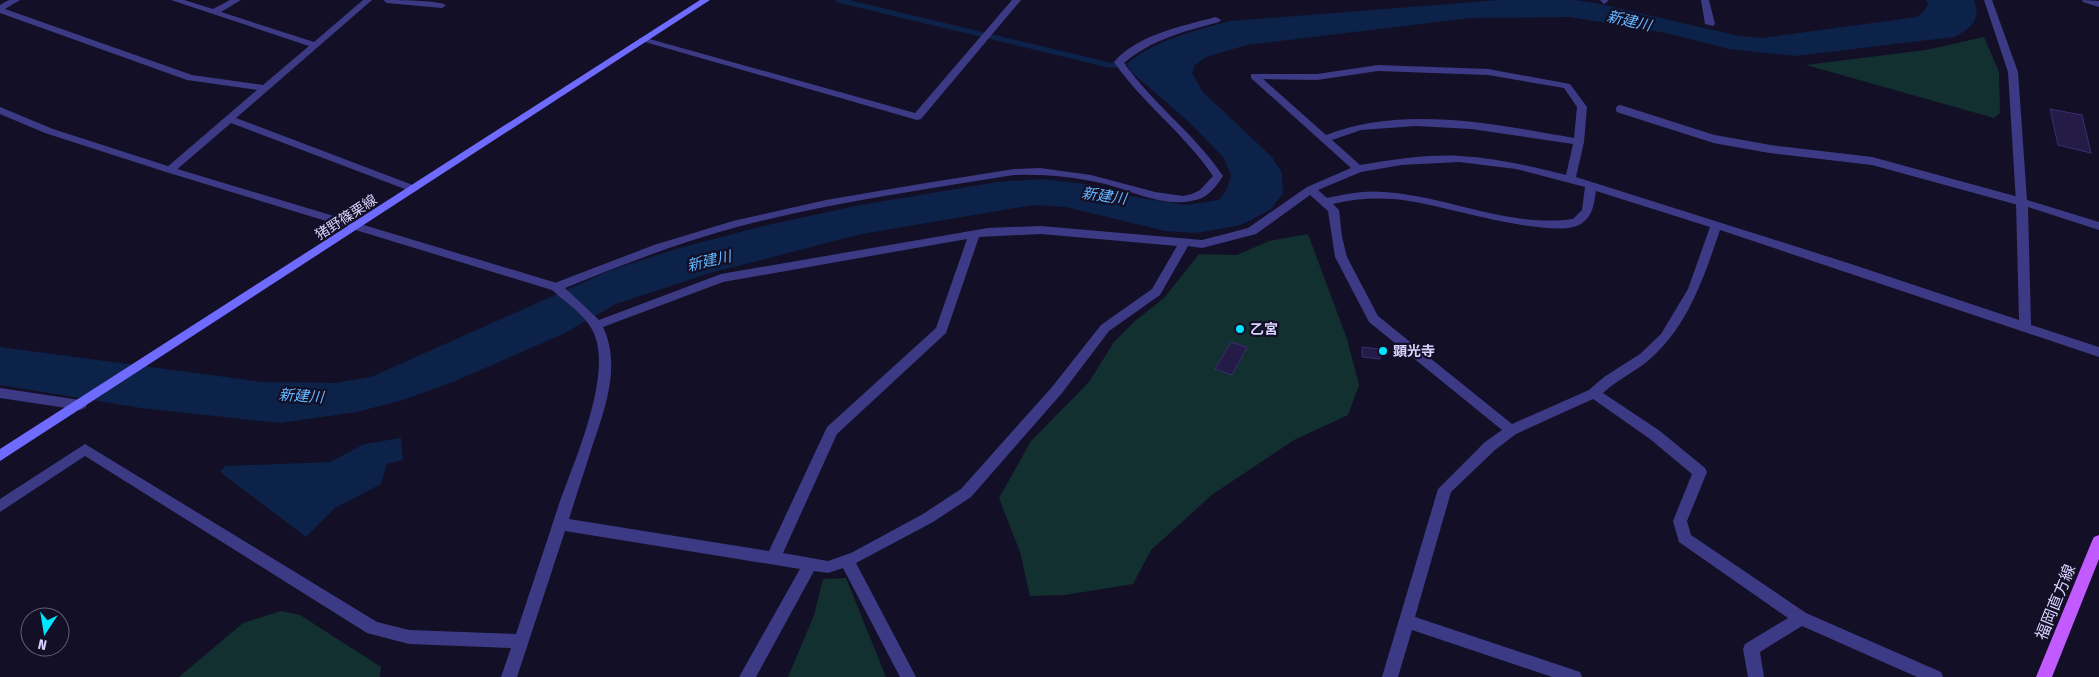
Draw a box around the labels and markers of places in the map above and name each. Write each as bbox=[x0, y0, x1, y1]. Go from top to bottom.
place label: 乙宮 bbox=[1250, 321, 1278, 338]
marker: 乙宮 bbox=[1234, 323, 1246, 335]
place label: 顕光寺 bbox=[1393, 343, 1435, 360]
marker: 顕光寺 bbox=[1377, 345, 1389, 357]

